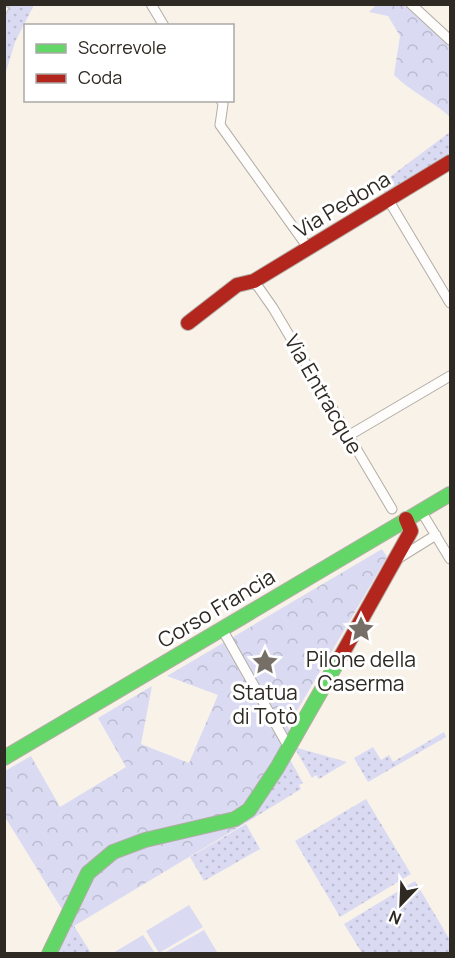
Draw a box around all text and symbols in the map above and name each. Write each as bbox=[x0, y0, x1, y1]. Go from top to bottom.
legend bbox=[24, 24, 234, 102]
text: Scorrevole bbox=[78, 35, 167, 59]
text: Coda bbox=[78, 65, 122, 89]
street label: Via Pedona bbox=[289, 164, 395, 244]
street label: Via Entracque bbox=[278, 329, 370, 459]
street label: Corso Francia bbox=[152, 562, 280, 654]
place icon: Pilone della Caserma bbox=[346, 614, 376, 644]
place label: Pilone della Caserma bbox=[306, 645, 416, 697]
place icon: Statua di Totò bbox=[250, 647, 280, 677]
place label: Statua di Totò bbox=[232, 678, 298, 730]
north arrow bbox=[371, 874, 431, 934]
text: N bbox=[386, 905, 405, 930]

